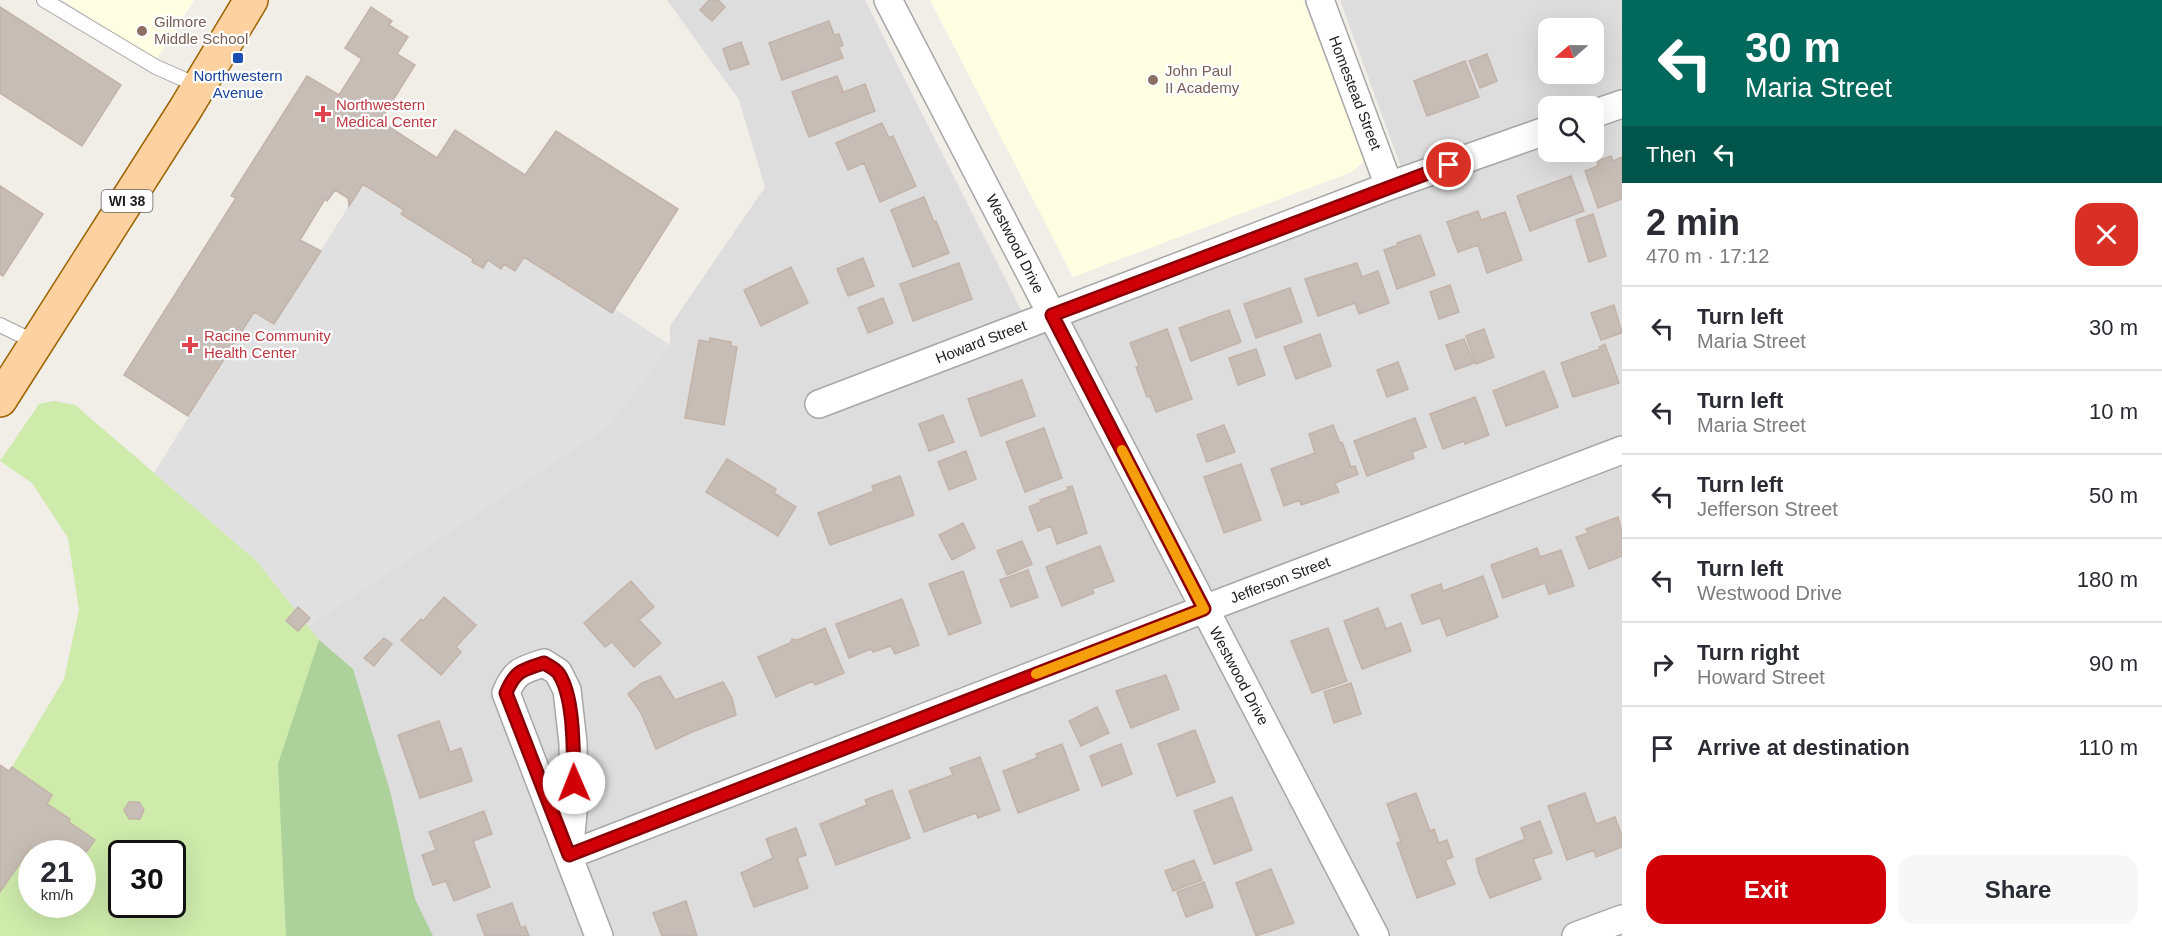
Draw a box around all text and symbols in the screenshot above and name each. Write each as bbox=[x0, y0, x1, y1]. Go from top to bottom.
place label: Gilmore Middle School bbox=[154, 13, 248, 47]
north arrow bbox=[1538, 18, 1604, 84]
map controls bbox=[1538, 18, 1604, 162]
marker: Gilmore Middle School bbox=[135, 24, 149, 38]
icon: left bbox=[1646, 24, 1724, 102]
text: 30 m bbox=[1745, 24, 1841, 71]
street label: Homestead Street bbox=[1326, 33, 1385, 153]
marker: Northwestern Avenue bbox=[231, 51, 245, 65]
place label: John Paul II Academy bbox=[1165, 62, 1240, 96]
place label: Northwestern Avenue bbox=[193, 67, 283, 101]
marker: John Paul II Academy bbox=[1146, 73, 1160, 87]
text: Maria Street bbox=[1745, 73, 1892, 103]
place label: Northwestern Medical Center bbox=[336, 96, 437, 130]
button: search bbox=[1538, 96, 1604, 162]
marker: Northwestern Medical Center bbox=[314, 105, 332, 123]
icon: left bbox=[1708, 138, 1741, 171]
pin bbox=[1423, 139, 1474, 190]
text: Then bbox=[1646, 142, 1696, 167]
icon: arrive bbox=[1432, 148, 1465, 181]
road number: WI 38 bbox=[102, 190, 152, 212]
street label: Westwood Drive bbox=[983, 191, 1048, 296]
text: 2 min bbox=[1646, 202, 1740, 243]
button: close bbox=[2075, 203, 2138, 266]
text: 470 m · 17:12 bbox=[1646, 245, 1769, 267]
text: Turn left bbox=[1697, 304, 1783, 329]
icon: left bbox=[1646, 312, 1679, 345]
text: 30 m bbox=[2089, 315, 2138, 340]
street label: Howard Street bbox=[933, 316, 1029, 367]
place label: Racine Community Health Center bbox=[204, 327, 331, 361]
text: Maria Street bbox=[1697, 330, 1806, 352]
marker: Racine Community Health Center bbox=[181, 336, 199, 354]
text: Turn left bbox=[1697, 388, 1783, 413]
icon: left bbox=[1646, 396, 1679, 429]
text: 10 m bbox=[2089, 399, 2138, 424]
text: Maria Street bbox=[1697, 414, 1806, 436]
text: Turn left bbox=[1697, 472, 1783, 497]
icon: left bbox=[1646, 480, 1679, 513]
text: 50 m bbox=[2089, 483, 2138, 508]
text: Jefferson Street bbox=[1697, 498, 1838, 520]
street label: Jefferson Street bbox=[1227, 552, 1333, 606]
text: Turn left bbox=[1697, 556, 1783, 581]
icon: left bbox=[1646, 564, 1679, 597]
text: 180 m bbox=[2077, 567, 2138, 592]
text: Westwood Drive bbox=[1697, 582, 1842, 604]
street label: Westwood Drive bbox=[1206, 624, 1273, 728]
text: Turn right bbox=[1697, 640, 1799, 665]
icon: right bbox=[1646, 648, 1679, 681]
text: 90 m bbox=[2089, 651, 2138, 676]
text: Howard Street bbox=[1697, 666, 1825, 688]
icon: arrive bbox=[1646, 732, 1679, 765]
text: Arrive at destination bbox=[1697, 735, 1910, 760]
text: 110 m bbox=[2078, 735, 2138, 760]
position arrow bbox=[542, 751, 606, 815]
speed limit sign: 30 bbox=[108, 840, 186, 918]
text: 21 bbox=[40, 855, 74, 888]
button: Exit bbox=[1646, 855, 1886, 924]
button: Share bbox=[1898, 855, 2138, 924]
text: km/h bbox=[41, 886, 73, 903]

